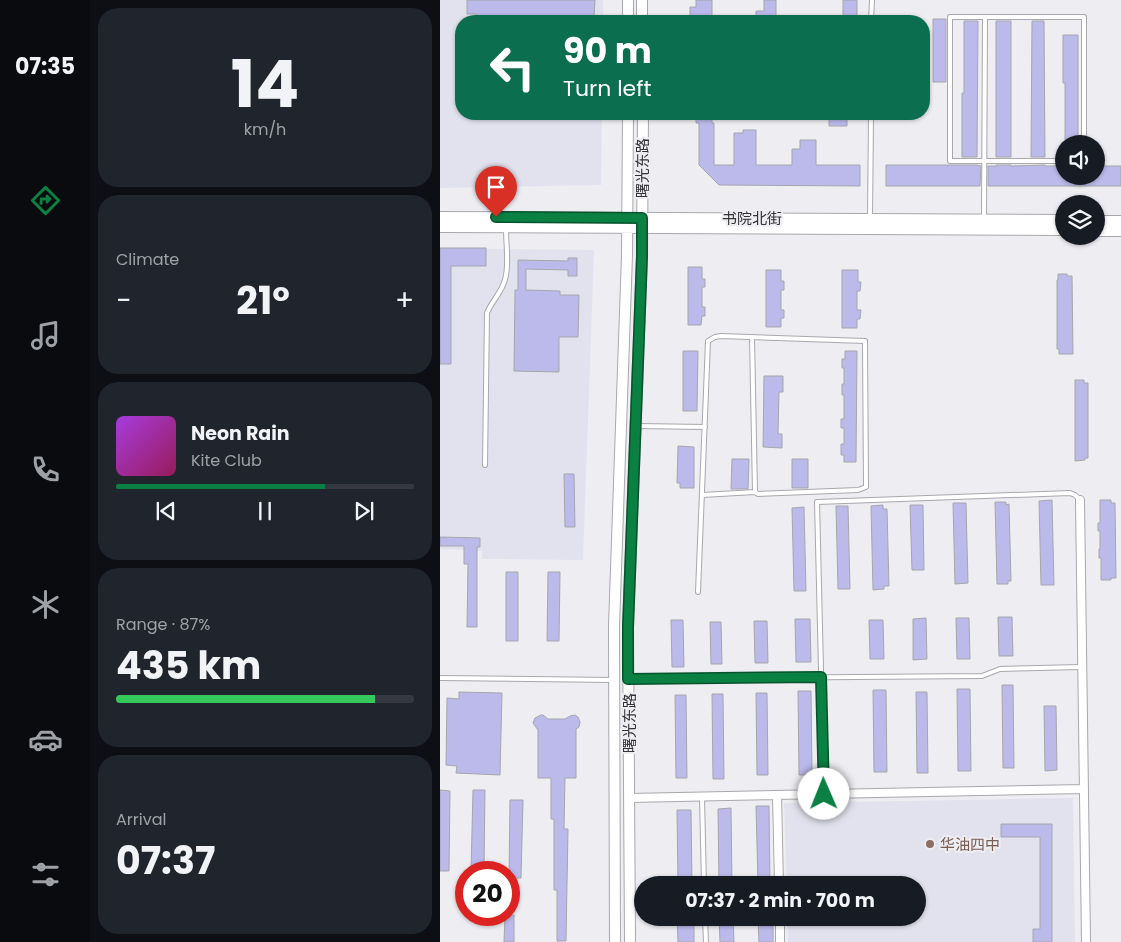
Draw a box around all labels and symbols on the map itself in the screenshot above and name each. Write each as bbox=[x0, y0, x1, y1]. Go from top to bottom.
street label: 曙光东路 bbox=[632, 138, 653, 198]
pin bbox=[475, 166, 517, 217]
street label: 书院北街 bbox=[722, 208, 782, 229]
street label: 曙光东路 bbox=[619, 693, 640, 753]
position arrow bbox=[797, 767, 849, 819]
place label: 华油四中 bbox=[940, 834, 1000, 855]
marker: 华油四中 bbox=[924, 838, 936, 850]
speed limit sign: 20 bbox=[455, 861, 520, 926]

